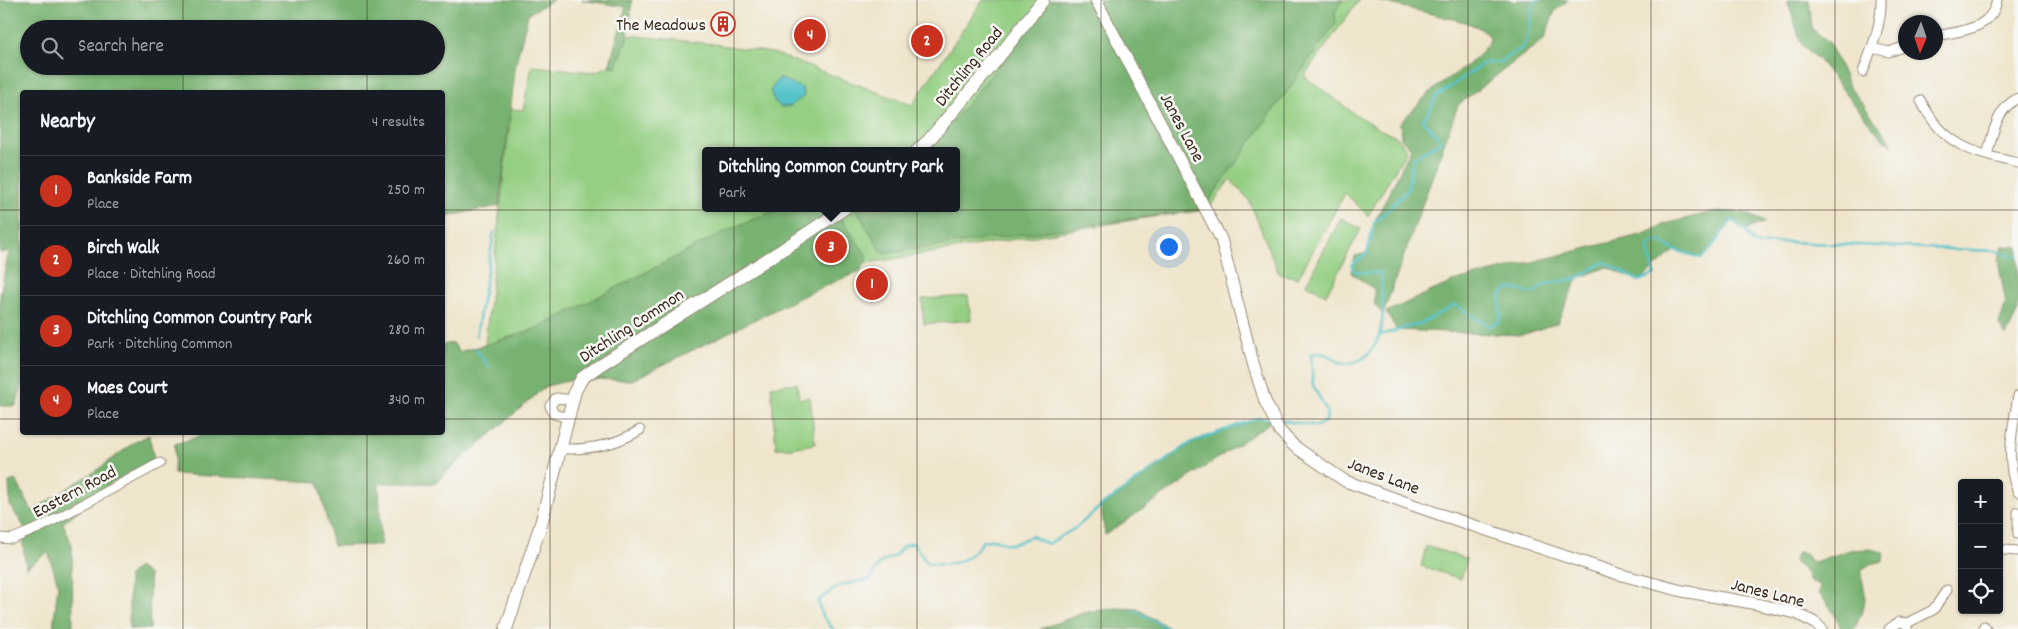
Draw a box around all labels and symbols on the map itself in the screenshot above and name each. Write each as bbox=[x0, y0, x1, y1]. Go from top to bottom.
building icon: The Meadows bbox=[710, 11, 736, 37]
place label: The Meadows bbox=[616, 14, 706, 39]
north arrow bbox=[1898, 15, 1943, 60]
pin: 4 bbox=[794, 16, 826, 54]
pin: 2 bbox=[911, 22, 943, 60]
street label: Ditchling Road bbox=[930, 22, 1010, 113]
street label: Janes Lane bbox=[1152, 89, 1209, 167]
pin: 3 bbox=[815, 228, 847, 266]
your location bbox=[1156, 234, 1182, 260]
pin: 1 bbox=[856, 265, 888, 303]
street label: Ditchling Common bbox=[575, 284, 690, 370]
street label: Janes Lane bbox=[1344, 452, 1423, 502]
street label: Eastern Road bbox=[29, 461, 121, 526]
street label: Janes Lane bbox=[1728, 573, 1807, 616]

